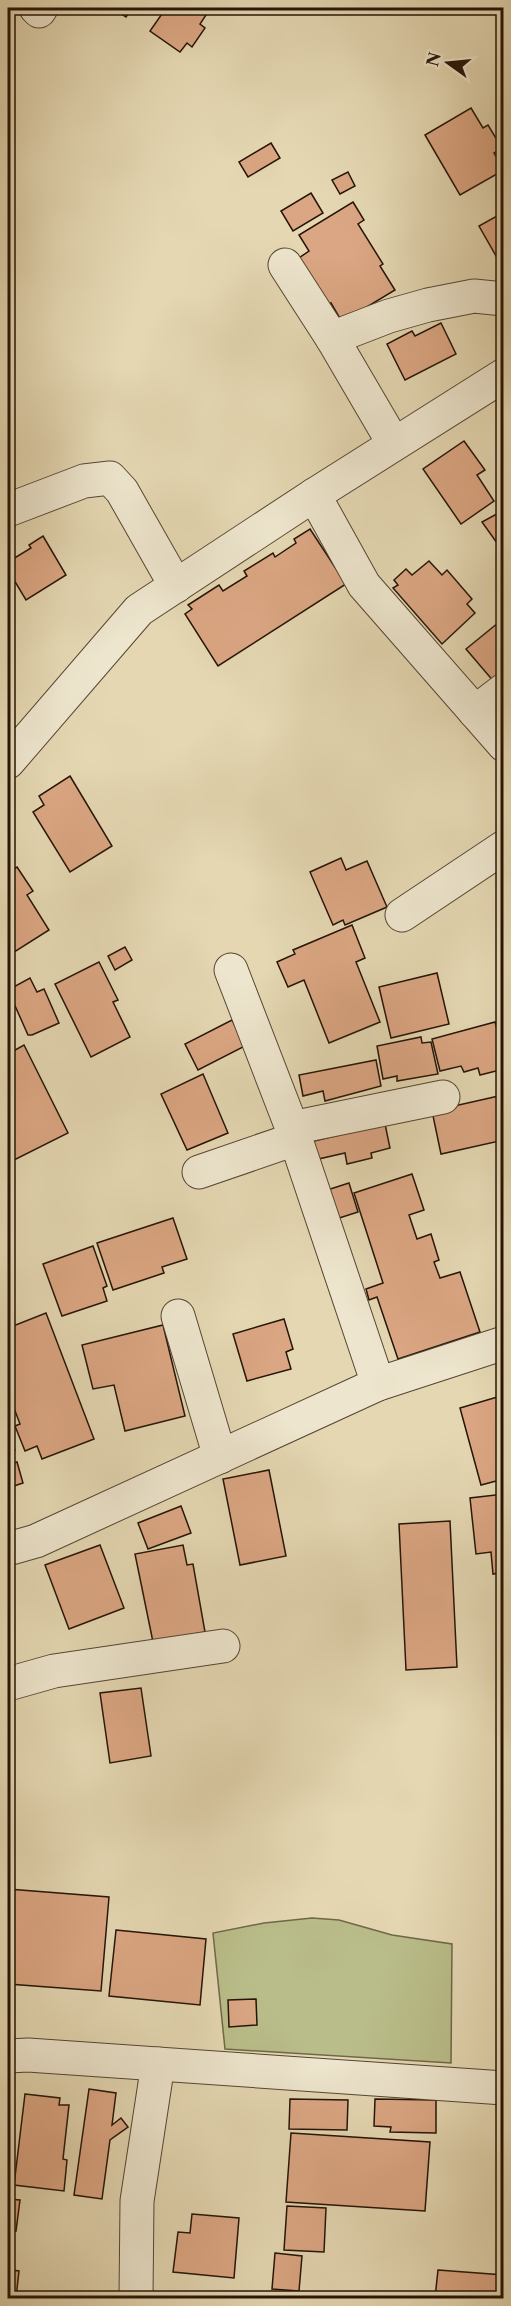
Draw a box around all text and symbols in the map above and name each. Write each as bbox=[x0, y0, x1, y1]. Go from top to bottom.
north arrow bbox=[418, 33, 478, 93]
text: N bbox=[422, 50, 445, 68]

